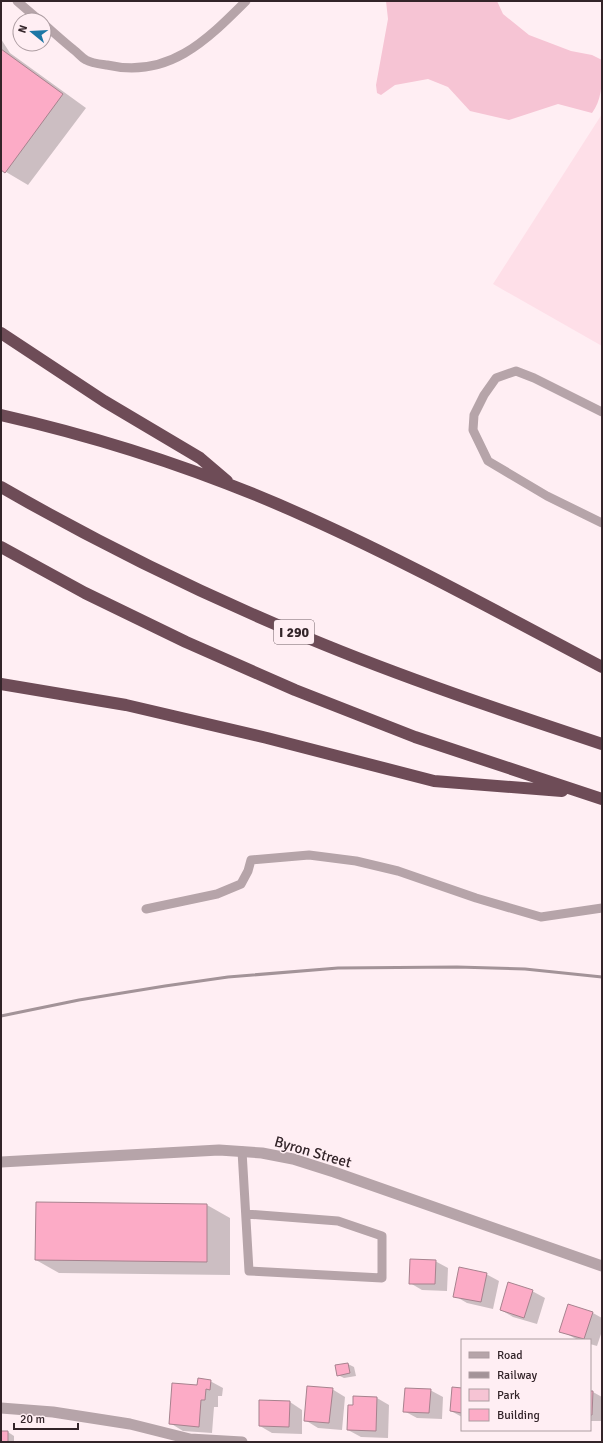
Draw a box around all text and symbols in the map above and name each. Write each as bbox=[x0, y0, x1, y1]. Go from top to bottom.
north arrow bbox=[12, 12, 52, 52]
text: N bbox=[16, 23, 30, 35]
road number: I 290 bbox=[274, 620, 314, 644]
street label: Byron Street bbox=[272, 1132, 354, 1172]
legend bbox=[461, 1339, 591, 1431]
text: Road bbox=[497, 1348, 523, 1363]
text: Railway bbox=[497, 1368, 537, 1383]
text: Park bbox=[497, 1388, 520, 1403]
scale bar bbox=[14, 1405, 78, 1431]
text: Building bbox=[497, 1408, 540, 1423]
text: 20 m bbox=[20, 1412, 45, 1427]

